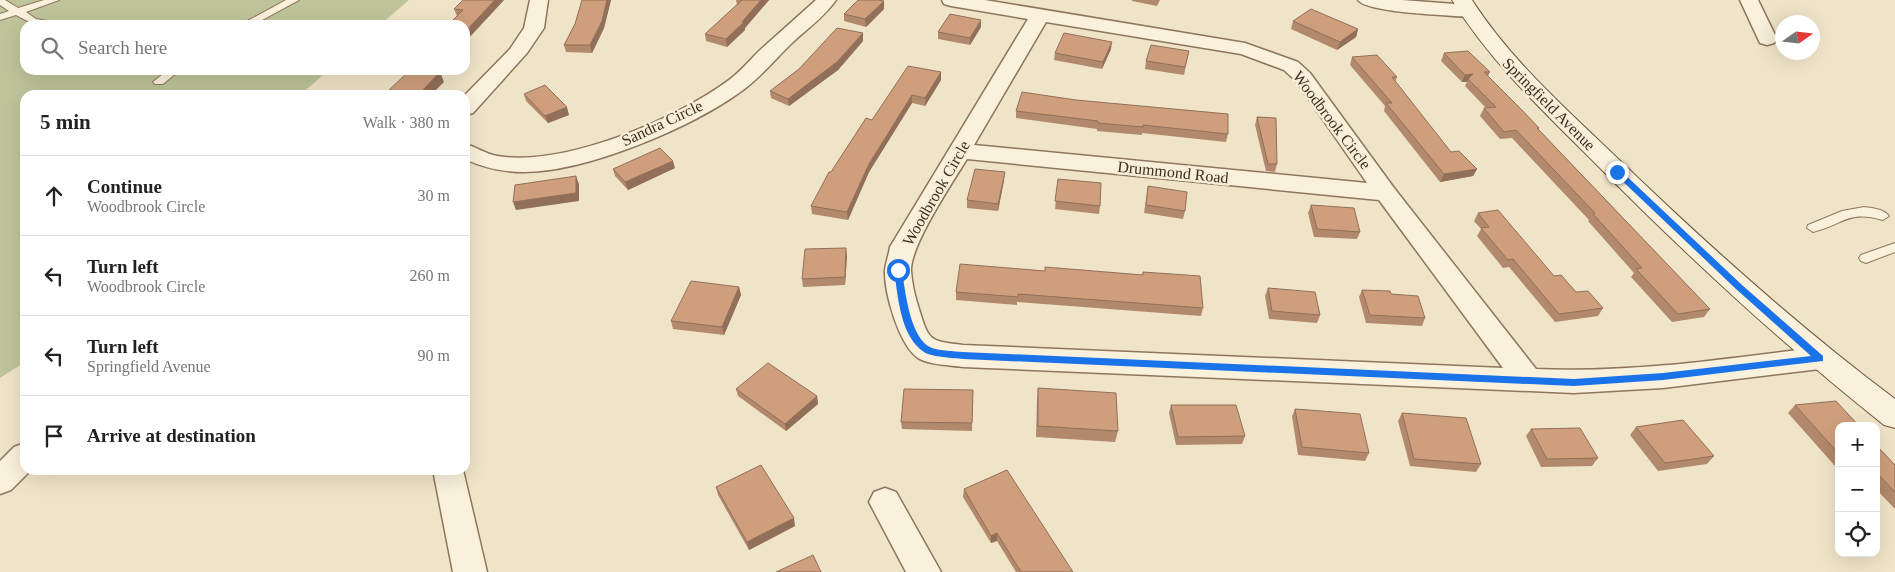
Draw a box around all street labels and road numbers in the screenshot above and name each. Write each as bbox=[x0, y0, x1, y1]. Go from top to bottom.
street label: Springfield Avenue bbox=[1499, 54, 1599, 154]
street label: Woodbrook Circle bbox=[1290, 68, 1374, 172]
street label: Sandra Circle bbox=[619, 97, 705, 149]
street label: Woodbrook Circle bbox=[899, 138, 973, 248]
street label: Drummond Road bbox=[1117, 158, 1229, 186]

